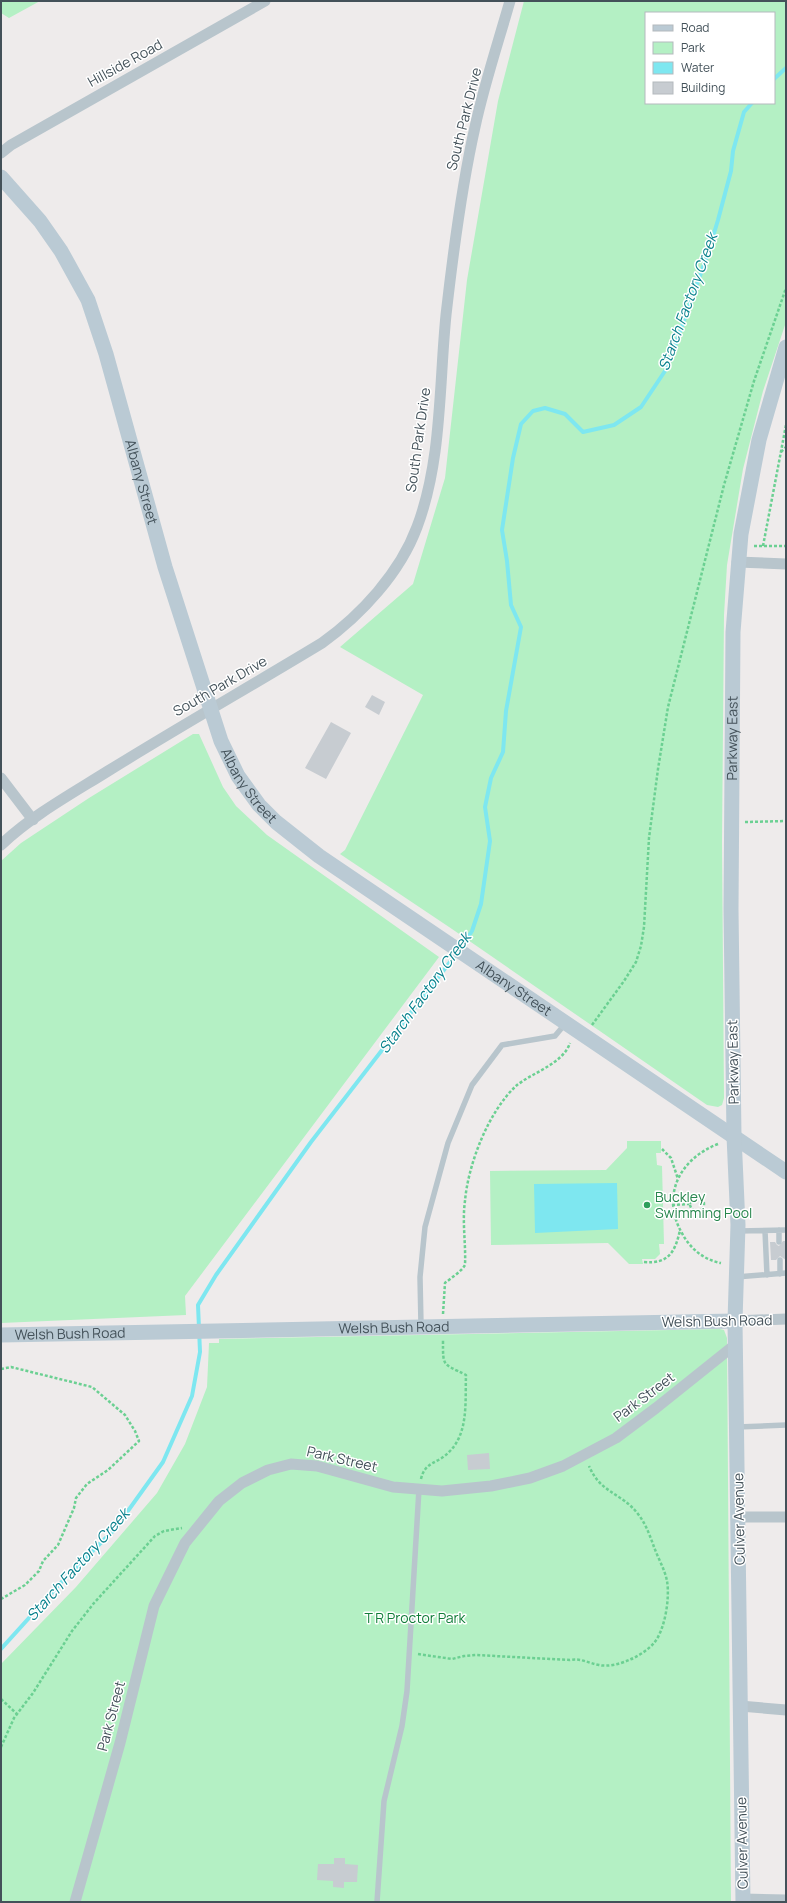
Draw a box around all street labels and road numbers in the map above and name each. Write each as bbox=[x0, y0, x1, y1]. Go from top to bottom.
street label: Hillside Road bbox=[84, 34, 165, 91]
street label: South Park Drive bbox=[442, 65, 485, 172]
street label: South Park Drive bbox=[401, 386, 434, 493]
street label: Albany Street bbox=[121, 437, 163, 527]
street label: South Park Drive bbox=[169, 651, 270, 720]
street label: Parkway East bbox=[722, 695, 742, 781]
street label: Albany Street bbox=[217, 745, 282, 827]
street label: Albany Street bbox=[473, 955, 556, 1020]
street label: Parkway East bbox=[722, 1019, 743, 1104]
street label: Welsh Bush Road bbox=[661, 1310, 773, 1331]
street label: Welsh Bush Road bbox=[338, 1316, 450, 1338]
street label: Welsh Bush Road bbox=[14, 1323, 126, 1344]
street label: Park Street bbox=[609, 1367, 678, 1426]
street label: Park Street bbox=[305, 1441, 380, 1476]
street label: Culver Avenue bbox=[728, 1473, 749, 1565]
street label: Park Street bbox=[92, 1678, 129, 1753]
street label: Culver Avenue bbox=[731, 1797, 752, 1889]

